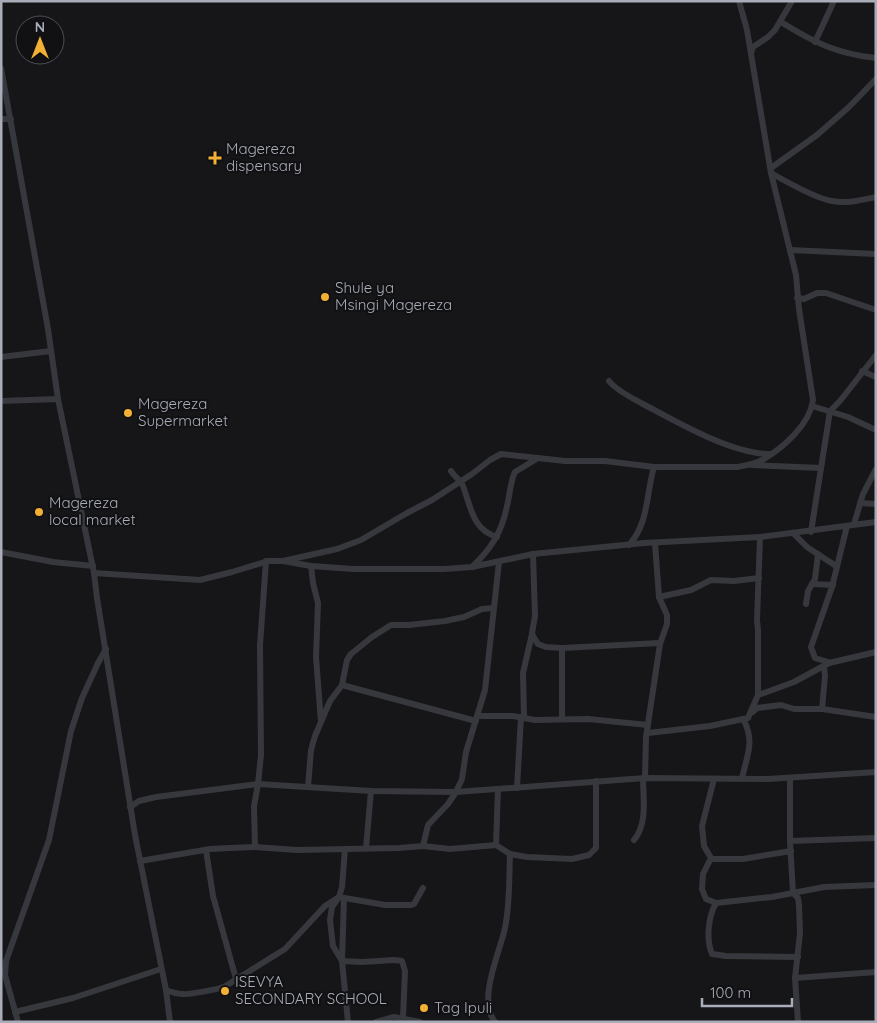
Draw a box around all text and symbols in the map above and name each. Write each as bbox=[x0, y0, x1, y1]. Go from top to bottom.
north arrow bbox=[15, 15, 65, 65]
text: N bbox=[35, 18, 45, 36]
place label: Magereza dispensary bbox=[226, 139, 302, 175]
marker: Magereza dispensary bbox=[208, 151, 222, 165]
place label: Shule ya Msingi Magereza bbox=[335, 278, 452, 314]
marker: Shule ya Msingi Magereza bbox=[319, 291, 331, 303]
place label: Magereza Supermarket bbox=[138, 394, 228, 430]
marker: Magereza Supermarket bbox=[122, 407, 134, 419]
place label: Magereza local market bbox=[49, 493, 136, 529]
marker: Magereza local market bbox=[33, 506, 45, 518]
place label: ISEVYA SECONDARY SCHOOL bbox=[235, 972, 387, 1008]
scale bar bbox=[702, 976, 792, 1008]
text: 100 m bbox=[710, 983, 751, 1002]
marker: ISEVYA SECONDARY SCHOOL bbox=[219, 985, 231, 997]
place label: Tag Ipuli bbox=[434, 998, 492, 1017]
marker: Tag Ipuli bbox=[418, 1002, 430, 1014]

